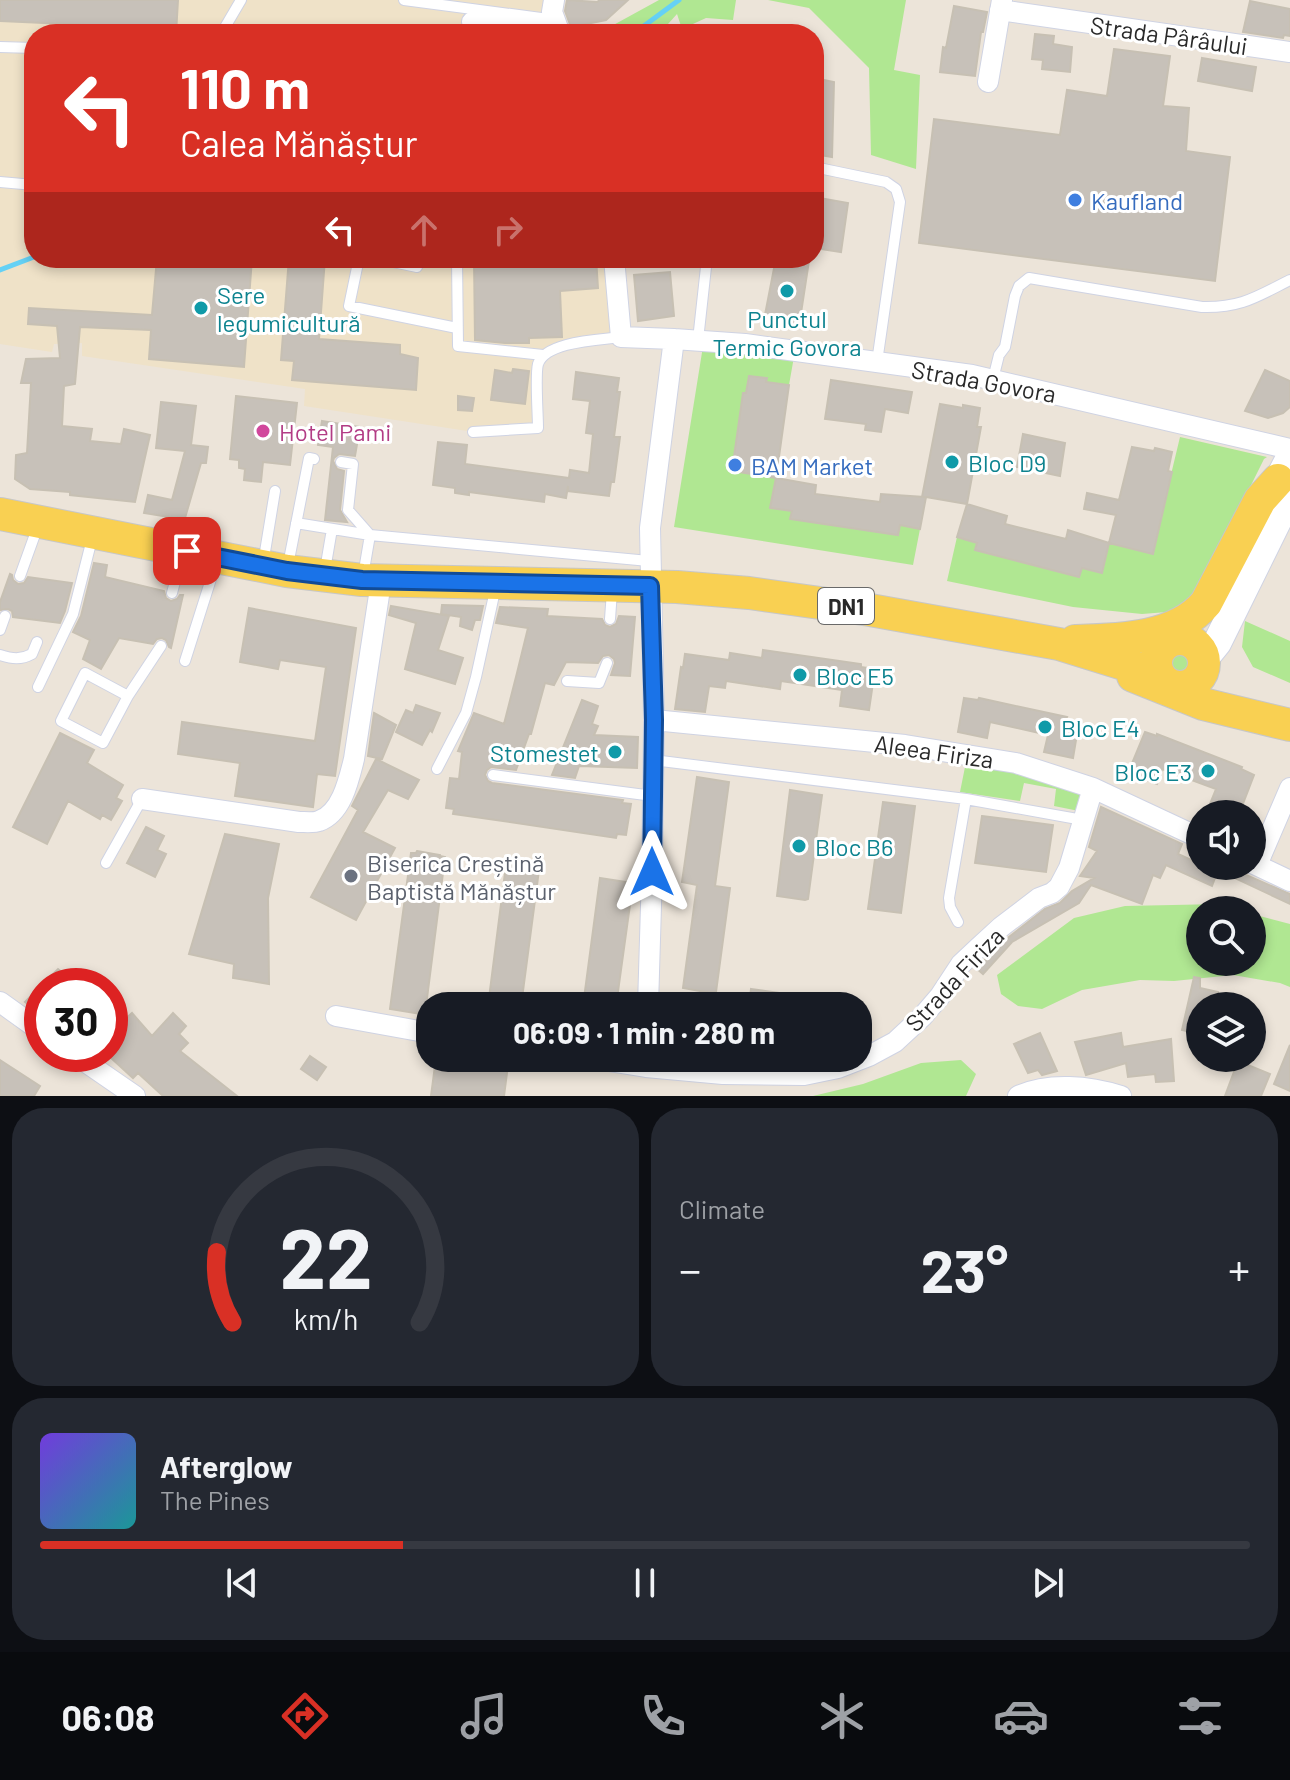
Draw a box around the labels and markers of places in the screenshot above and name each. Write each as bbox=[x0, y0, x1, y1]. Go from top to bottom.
place label: Kaufland bbox=[1091, 186, 1183, 215]
marker: Kaufland bbox=[1066, 191, 1084, 209]
place label: Sere legumicultură bbox=[217, 280, 360, 337]
marker: Punctul Termic Govora bbox=[778, 282, 796, 300]
marker: Sere legumicultură bbox=[192, 299, 210, 317]
place label: Punctul Termic Govora bbox=[712, 304, 862, 361]
place label: Hotel Pami bbox=[279, 417, 392, 446]
marker: Hotel Pami bbox=[254, 422, 272, 440]
place label: Bloc D9 bbox=[968, 448, 1046, 477]
place label: BAM Market bbox=[751, 451, 873, 480]
marker: Bloc D9 bbox=[943, 453, 961, 471]
marker: BAM Market bbox=[726, 456, 744, 474]
pin bbox=[153, 517, 221, 585]
place label: Bloc E5 bbox=[816, 661, 894, 690]
marker: Bloc E5 bbox=[791, 666, 809, 684]
place label: Bloc E4 bbox=[1061, 713, 1140, 742]
marker: Bloc E4 bbox=[1036, 718, 1054, 736]
place label: Stomestet bbox=[490, 738, 599, 767]
marker: Stomestet bbox=[606, 743, 624, 761]
place label: Bloc E3 bbox=[1114, 757, 1192, 786]
marker: Bloc E3 bbox=[1199, 762, 1217, 780]
place label: Bloc B6 bbox=[815, 832, 893, 861]
marker: Bloc B6 bbox=[790, 837, 808, 855]
place label: Biserica Creștină Baptistă Mănăștur bbox=[367, 848, 556, 905]
marker: Biserica Creștină Baptistă Mănăștur bbox=[342, 867, 360, 885]

